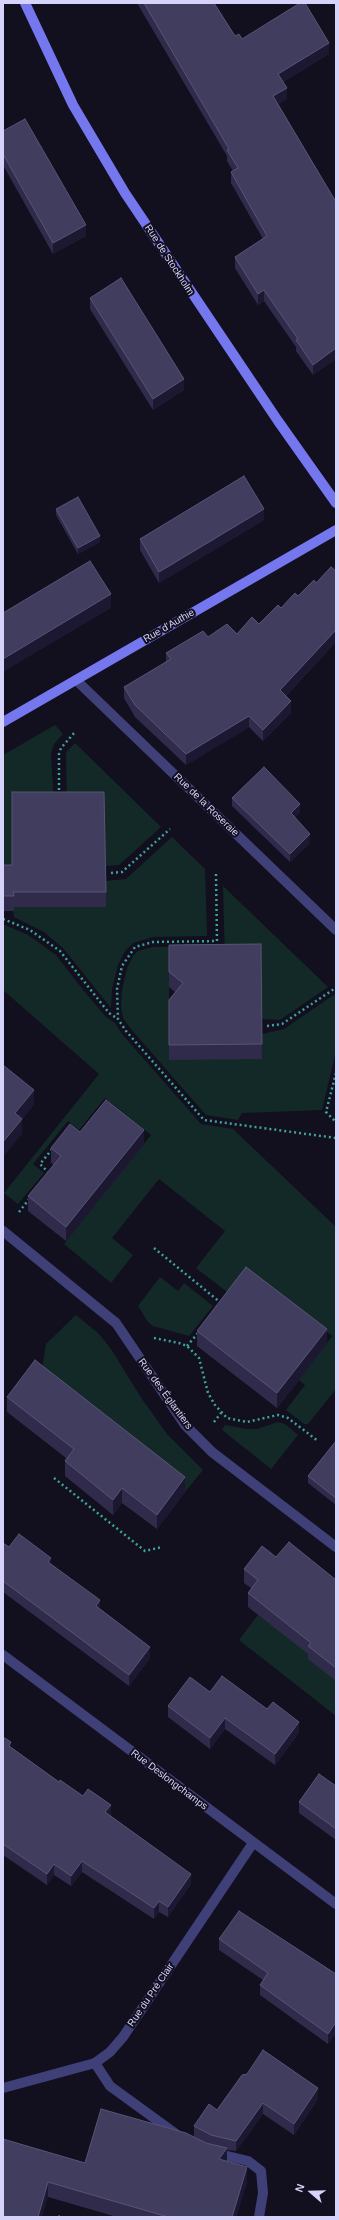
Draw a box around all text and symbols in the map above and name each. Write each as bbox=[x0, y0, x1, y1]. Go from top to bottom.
street label: Rue de Stockholm bbox=[142, 222, 196, 298]
street label: Rue d'Authie bbox=[141, 607, 197, 645]
street label: Rue de la Roseraie bbox=[171, 771, 241, 839]
street label: Rue des Églantiers bbox=[135, 1356, 195, 1432]
street label: Rue Deslongchamps bbox=[128, 1747, 210, 1813]
street label: Rue du Pré Clair bbox=[125, 1961, 177, 2029]
north arrow bbox=[291, 2172, 331, 2212]
text: N bbox=[293, 2182, 307, 2194]

